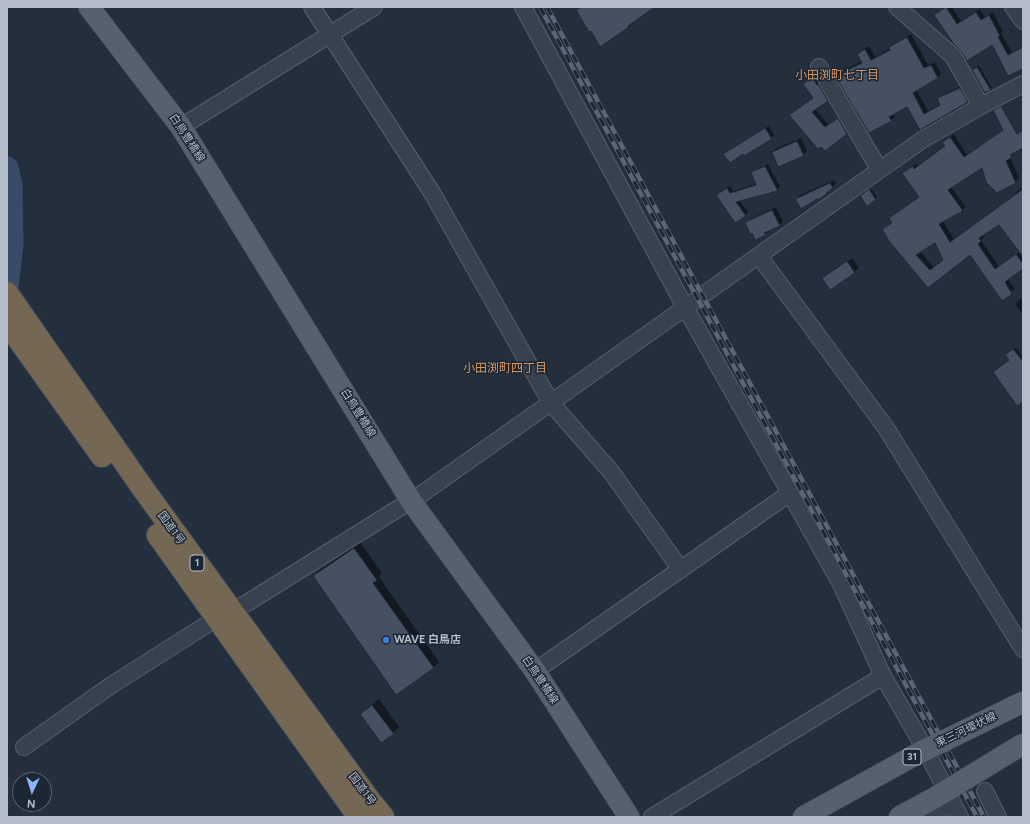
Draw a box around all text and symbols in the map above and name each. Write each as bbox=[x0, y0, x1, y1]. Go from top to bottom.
district label: 小田渕町七丁目 bbox=[795, 68, 879, 82]
street label: 白鳥豊橋線 bbox=[166, 111, 208, 165]
district label: 小田渕町四丁目 bbox=[463, 361, 547, 375]
street label: 白鳥豊橋線 bbox=[338, 386, 378, 440]
street label: 国道1号 bbox=[155, 509, 187, 547]
road number: 1 bbox=[190, 555, 204, 571]
place label: WAVE 白鳥店 bbox=[394, 633, 461, 647]
marker: WAVE 白鳥店 bbox=[381, 635, 391, 645]
street label: 白鳥豊橋線 bbox=[519, 654, 561, 706]
street label: 東三河環状線 bbox=[933, 710, 999, 750]
road number: 31 bbox=[903, 749, 921, 765]
street label: 国道1号 bbox=[345, 770, 379, 808]
north arrow bbox=[12, 772, 52, 812]
text: N bbox=[27, 797, 36, 810]

